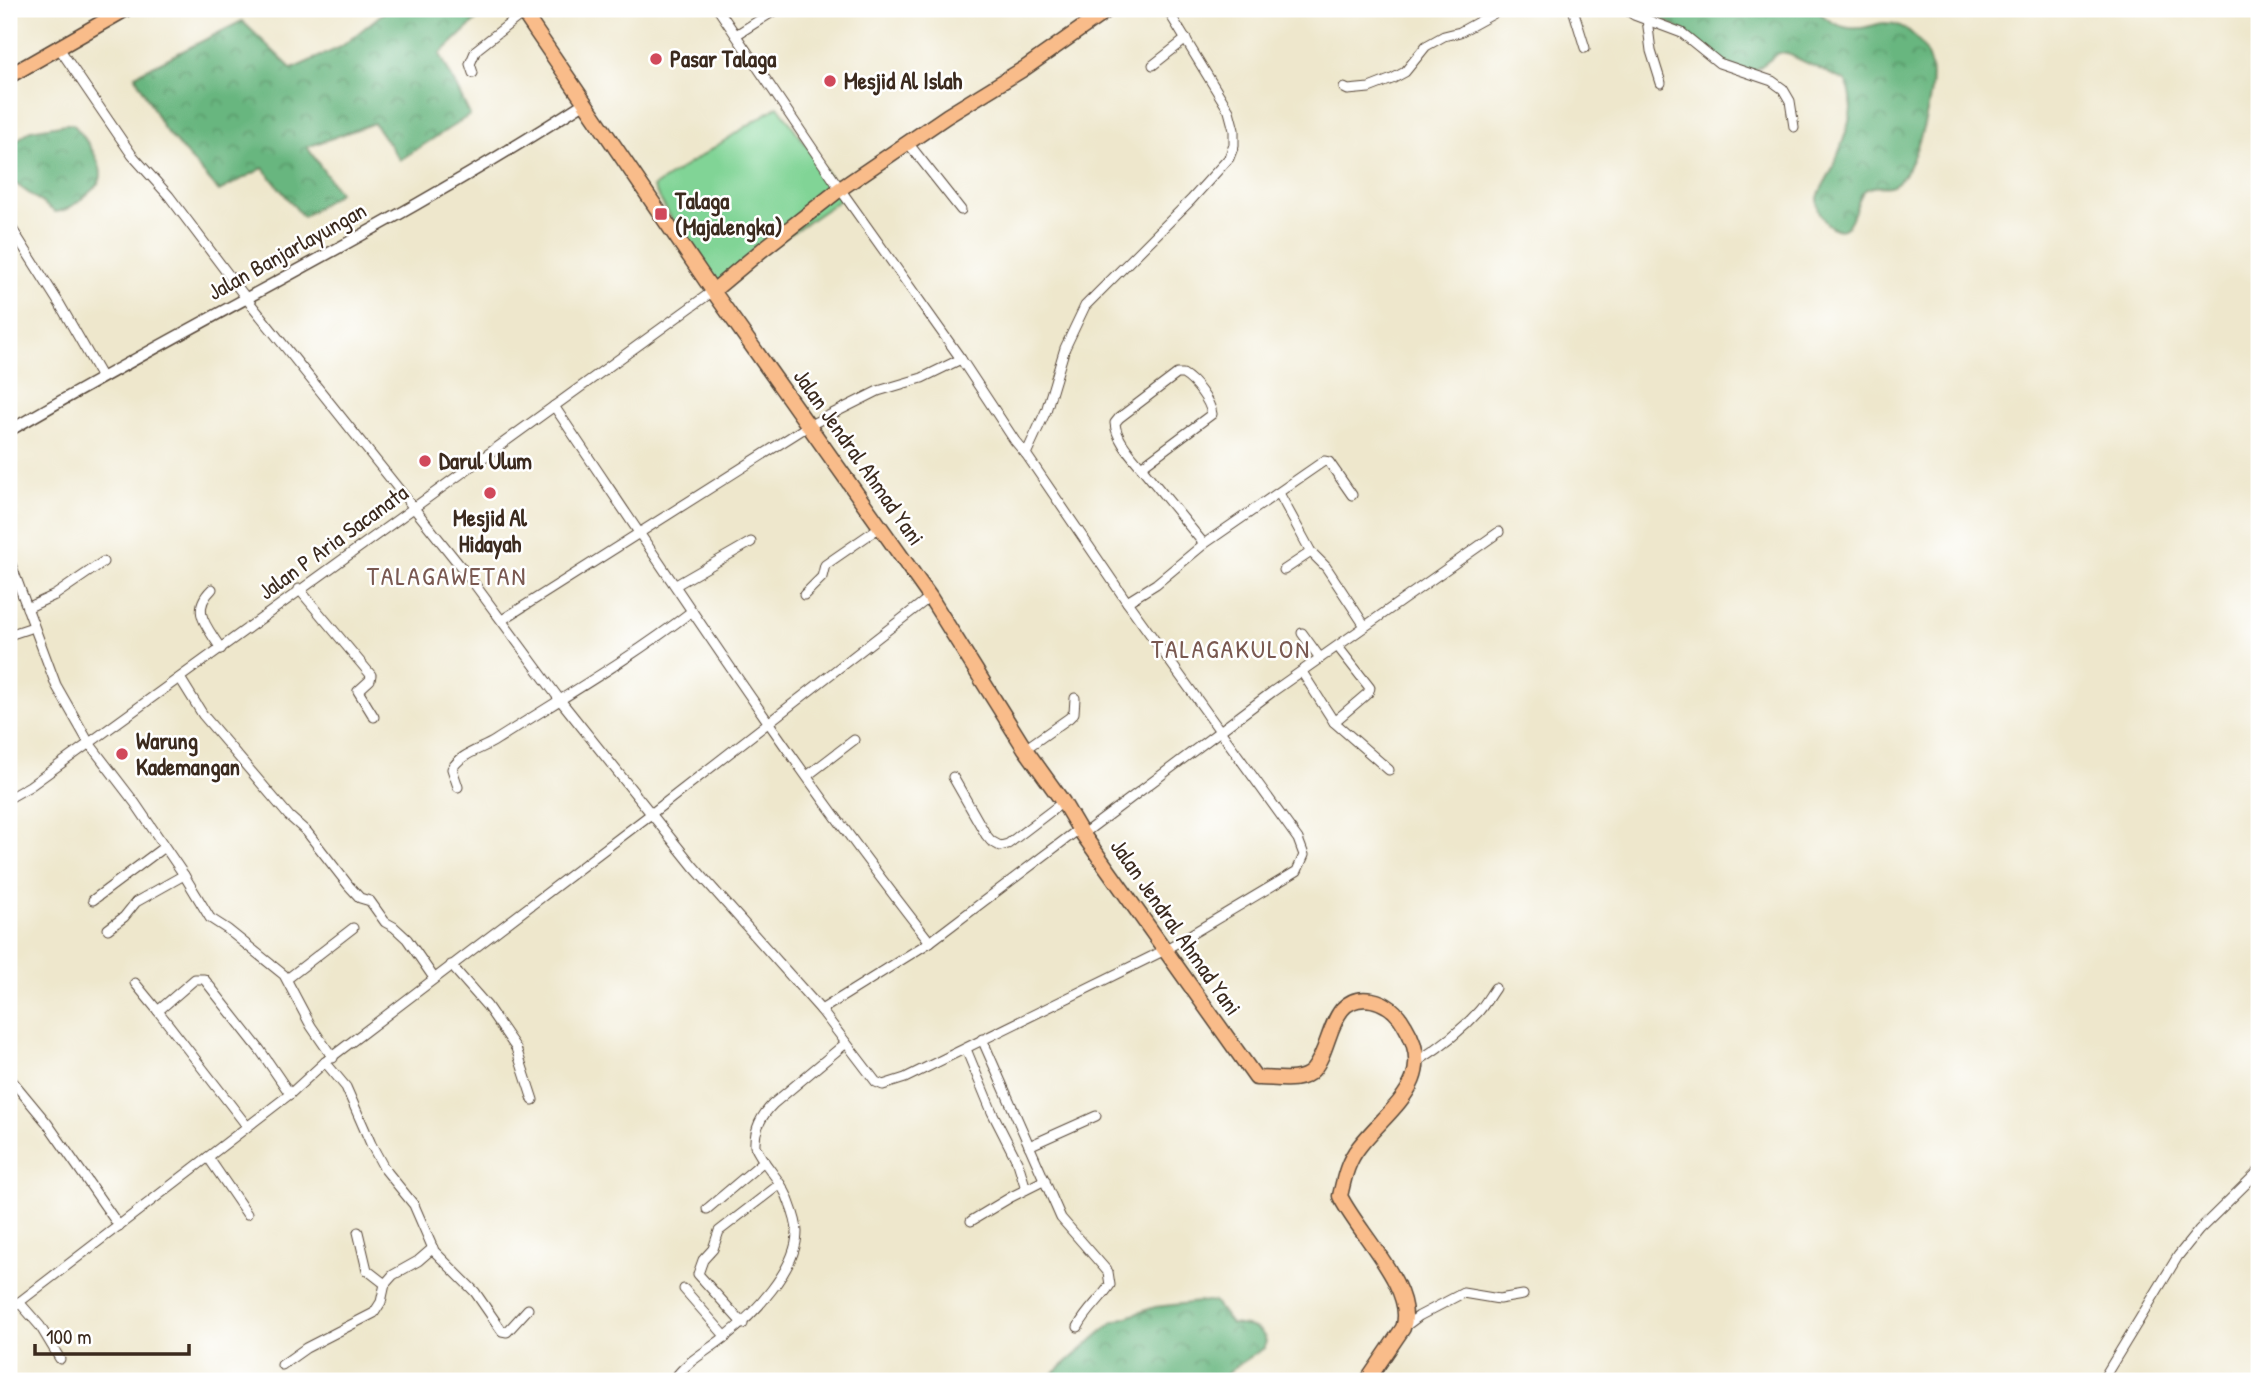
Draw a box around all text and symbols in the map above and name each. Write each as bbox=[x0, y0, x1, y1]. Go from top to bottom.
place label: Pasar Talaga bbox=[670, 43, 776, 75]
marker: Pasar Talaga bbox=[648, 51, 664, 67]
place label: Mesjid Al Islah bbox=[844, 65, 963, 96]
marker: Mesjid Al Islah bbox=[822, 73, 838, 89]
place label: Talaga (Majalengka) bbox=[674, 185, 783, 243]
street label: Jalan Banjarlayungan bbox=[202, 194, 372, 307]
marker: Talaga (Majalengka) bbox=[653, 206, 669, 222]
street label: Jalan Jendral Ahmad Yani bbox=[787, 362, 932, 551]
place label: Darul Ulum bbox=[439, 445, 532, 476]
marker: Darul Ulum bbox=[417, 453, 433, 469]
street label: Jalan P Aria Sacanata bbox=[252, 477, 414, 606]
marker: Mesjid Al Hidayah bbox=[482, 485, 498, 501]
place label: Mesjid Al Hidayah bbox=[453, 502, 528, 560]
district label: TALAGAWETAN bbox=[367, 558, 527, 593]
district label: TALAGAKULON bbox=[1151, 631, 1311, 666]
place label: Warung Kademangan bbox=[136, 725, 240, 783]
marker: Warung Kademangan bbox=[114, 746, 130, 762]
street label: Jalan Jendral Ahmad Yani bbox=[1104, 832, 1249, 1021]
scale bar bbox=[35, 1313, 189, 1357]
text: 100 m bbox=[46, 1322, 92, 1351]

